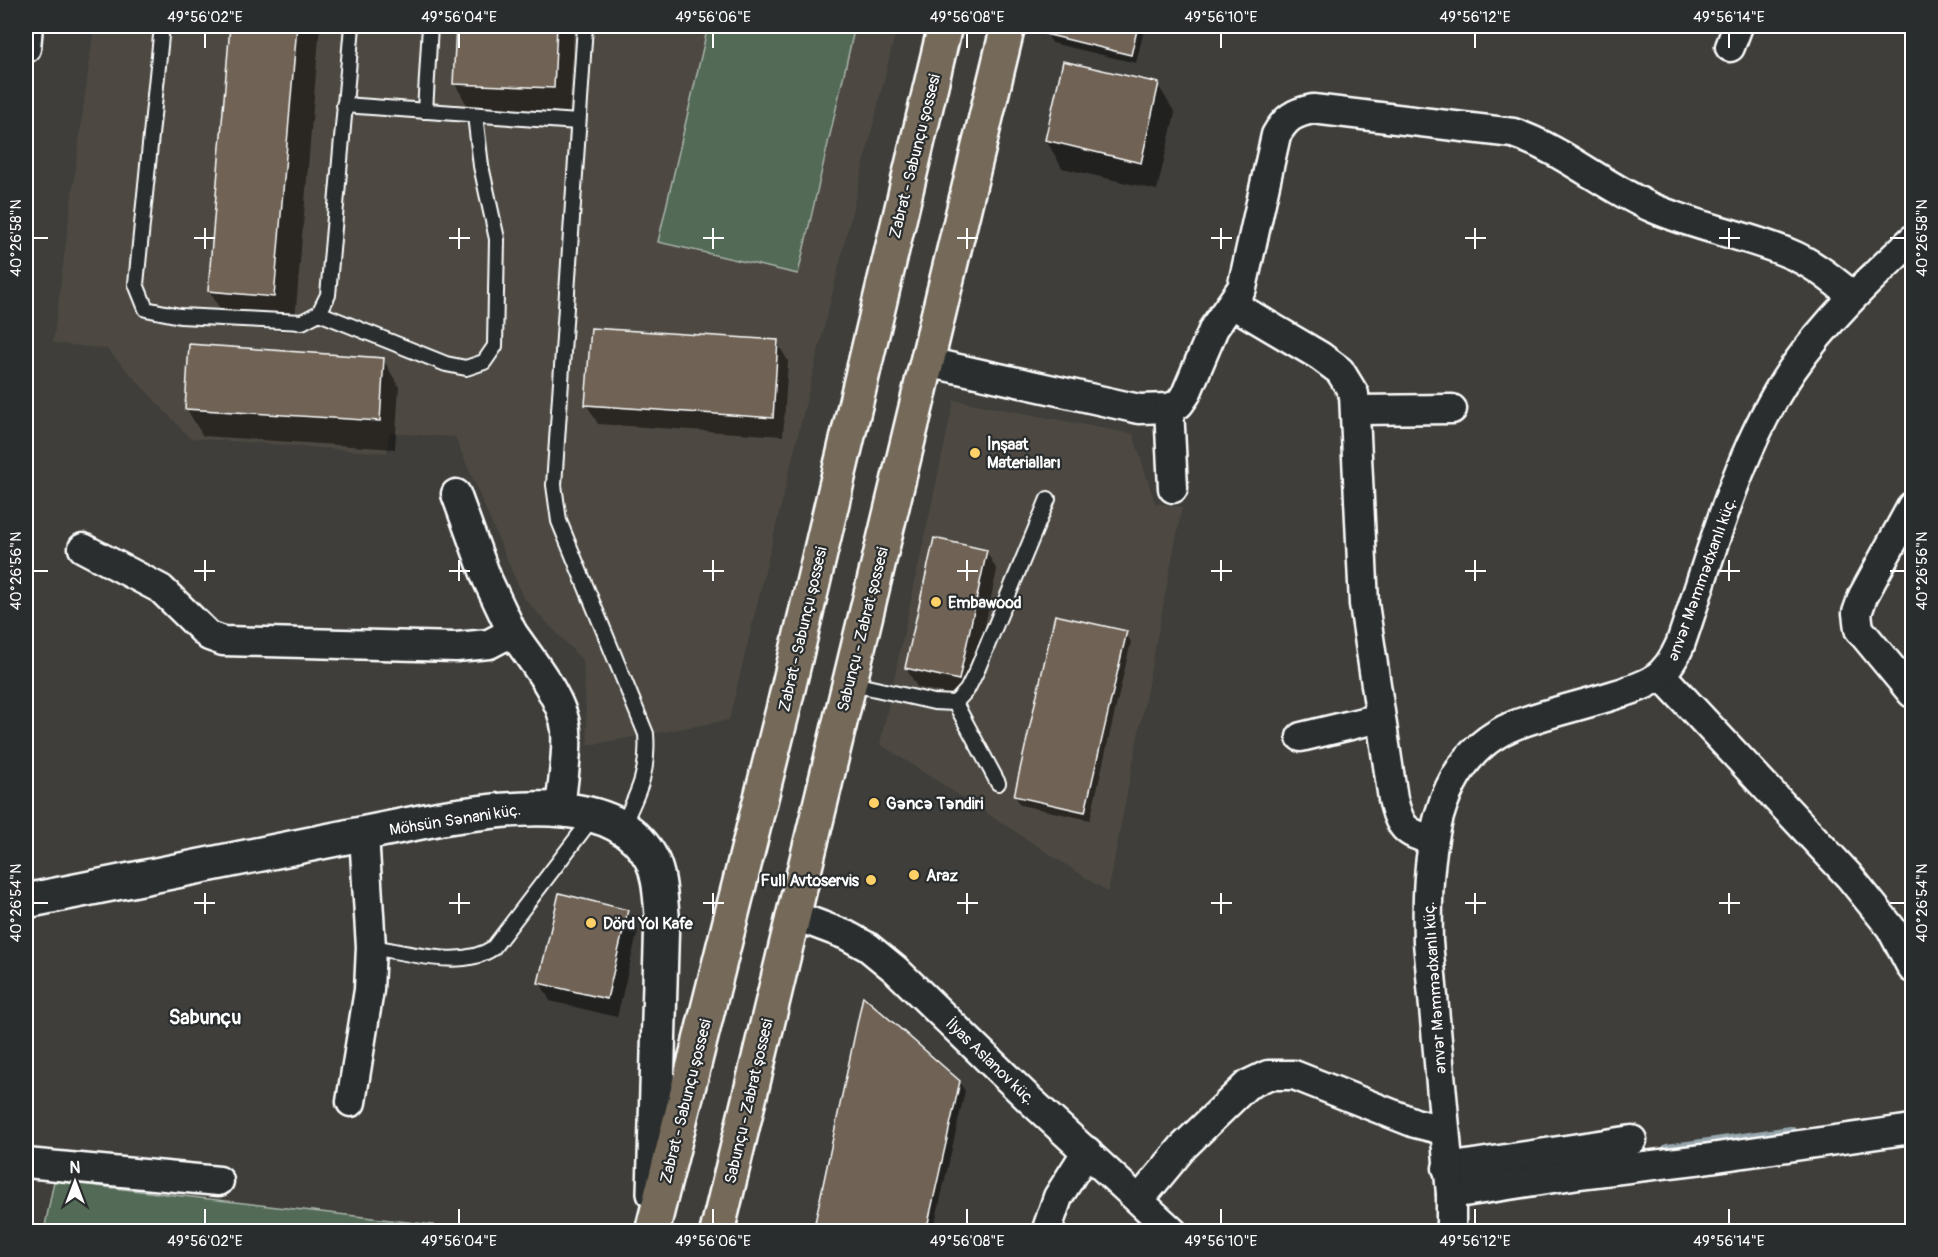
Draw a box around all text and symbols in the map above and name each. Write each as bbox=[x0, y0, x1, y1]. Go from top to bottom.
text: 49°56'02"E bbox=[167, 8, 243, 27]
text: 49°56'04"E bbox=[421, 8, 497, 27]
text: 49°56'06"E bbox=[675, 8, 751, 27]
text: 49°56'08"E bbox=[930, 8, 1004, 27]
text: 49°56'10"E bbox=[1185, 8, 1258, 27]
text: 49°56'12"E bbox=[1440, 8, 1511, 27]
text: 49°56'14"E bbox=[1693, 8, 1765, 27]
street label: Zabrat - Sabunçu şossesi bbox=[885, 72, 945, 240]
text: 40°26'58"N bbox=[7, 199, 26, 277]
text: 40°26'58"N bbox=[1913, 199, 1932, 277]
place label: İnşaat Materialları bbox=[987, 435, 1061, 473]
marker: İnşaat Materialları bbox=[968, 446, 982, 460]
street label: Ənvər Məmmədxanlı küç. bbox=[1663, 495, 1741, 664]
text: 40°26'56"N bbox=[7, 532, 26, 610]
text: 40°26'56"N bbox=[1913, 532, 1932, 610]
street label: Zabrat - Sabunçu şossesi bbox=[774, 545, 832, 714]
street label: Sabunçu - Zabrat şossesi bbox=[833, 545, 893, 713]
place label: Embawood bbox=[948, 593, 1022, 613]
marker: Embawood bbox=[929, 595, 943, 609]
place label: Gəncə Təndiri bbox=[886, 794, 983, 814]
marker: Gəncə Təndiri bbox=[867, 796, 881, 810]
street label: Möhsün Sənani küç. bbox=[388, 800, 522, 840]
text: 40°26'54"N bbox=[7, 864, 26, 942]
text: 40°26'54"N bbox=[1913, 864, 1932, 942]
place label: Araz bbox=[926, 866, 959, 886]
marker: Araz bbox=[907, 868, 921, 882]
place label: Full Avtoservis bbox=[761, 871, 860, 891]
marker: Full Avtoservis bbox=[864, 873, 878, 887]
street label: Ənvər Məmmədxanlı küç. bbox=[1419, 901, 1451, 1075]
place label: Dörd Yol Kafe bbox=[603, 914, 694, 934]
marker: Dörd Yol Kafe bbox=[584, 916, 598, 930]
district label: Sabunçu bbox=[169, 1005, 241, 1030]
street label: İlyas Aslanov küç. bbox=[941, 1014, 1039, 1110]
street label: Zabrat - Sabunçu şossesi bbox=[656, 1017, 716, 1185]
street label: Sabunçu - Zabrat şossesi bbox=[720, 1017, 778, 1186]
north arrow bbox=[45, 1152, 105, 1212]
text: N bbox=[70, 1158, 81, 1178]
text: 49°56'02"E bbox=[167, 1232, 243, 1251]
text: 49°56'04"E bbox=[421, 1232, 497, 1251]
text: 49°56'06"E bbox=[675, 1232, 751, 1251]
text: 49°56'08"E bbox=[930, 1232, 1004, 1251]
text: 49°56'10"E bbox=[1185, 1232, 1258, 1251]
text: 49°56'12"E bbox=[1440, 1232, 1511, 1251]
text: 49°56'14"E bbox=[1693, 1232, 1765, 1251]

